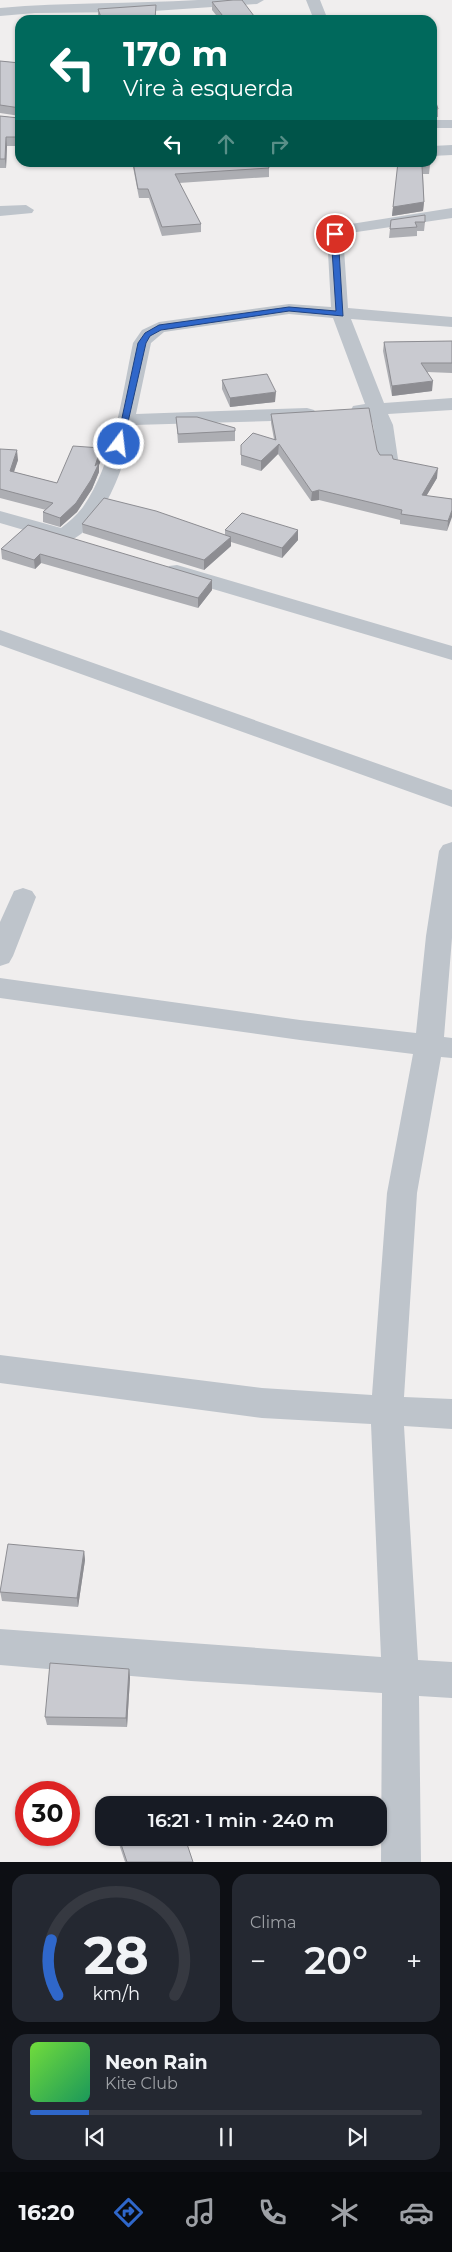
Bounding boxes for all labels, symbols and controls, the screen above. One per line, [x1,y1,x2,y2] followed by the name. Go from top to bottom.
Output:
[123,32,228,75] text: 170 m
[40,35,105,100] icon: left
[123,75,294,102] text: Vire à esquerda
[159,130,187,158] icon: left
[212,130,240,158] icon: ahead
[265,130,293,158] icon: right
[314,213,356,255] pin
[321,220,349,248] icon: arrive
[92,417,144,469] position arrow
[15,1781,80,1846] speed limit sign: 30
[148,1809,334,1832] text: 16:21 · 1 min · 240 m
[250,1913,296,1932] text: Clima
[83,1924,149,1987] text: 28
[304,1937,368,1984] text: 20°
[250,1944,266,1978] text: −
[406,1944,422,1978] text: +
[92,1983,140,2004] text: km/h
[105,2051,208,2074] text: Neon Rain
[105,2074,178,2093] text: Kite Club
[81,2123,109,2151] icon: previous
[212,2123,240,2151] icon: pause
[343,2123,371,2151] icon: next
[111,2195,146,2230] icon: directions
[183,2195,218,2230] icon: music
[255,2195,290,2230] icon: phone
[327,2195,362,2230] icon: climate
[399,2195,434,2230] icon: car
[18,2199,75,2226] text: 16:20

